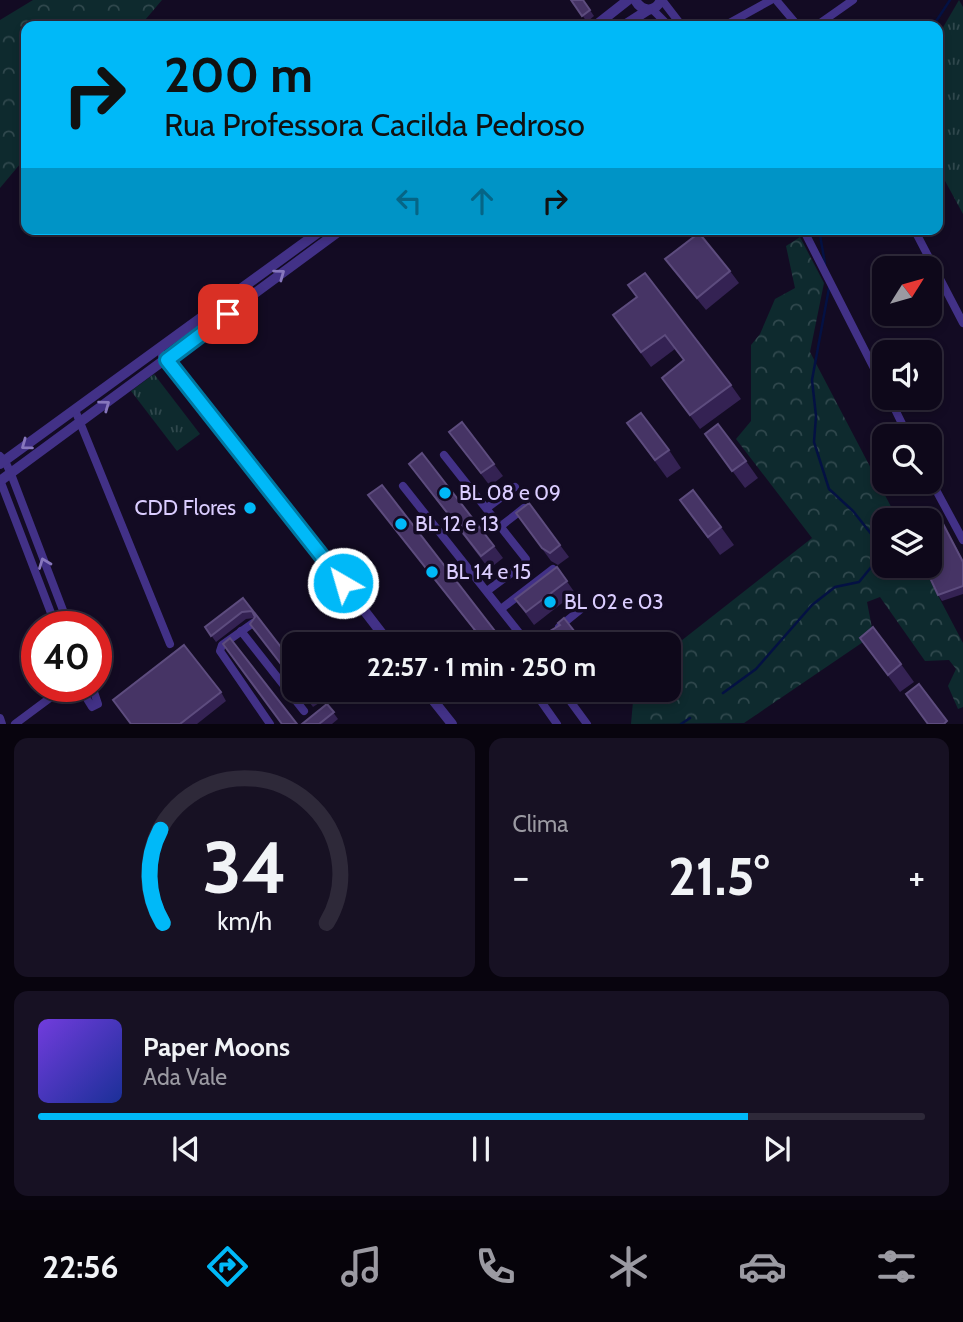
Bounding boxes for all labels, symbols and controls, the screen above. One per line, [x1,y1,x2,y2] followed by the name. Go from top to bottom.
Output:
[164,45,313,104] text: 200 m
[49,49,140,140] icon: right
[164,105,585,144] text: Rua Professora Cacilda Pedroso
[390,182,428,220] icon: left
[463,182,501,220] icon: ahead
[536,182,574,220] icon: right
[872,256,942,326] north arrow
[872,256,942,578] map controls
[272,270,285,282] one-way arrow
[198,284,258,344] pin
[209,295,247,333] icon: arrive
[872,340,942,410] button: sound
[98,401,110,413] one-way arrow
[872,424,942,494] button: search
[21,437,34,450] one-way arrow
[459,480,561,505] place label: BL 08 e 09
[437,485,453,501] marker: BL 08 e 09
[135,495,236,520] place label: CDD Flores
[242,500,258,516] marker: CDD Flores
[872,508,942,578] button: layers
[415,511,499,536] place label: BL 12 e 13
[393,516,409,532] marker: BL 12 e 13
[306,546,380,620] position arrow
[39,557,53,569] one-way arrow
[446,559,531,584] place label: BL 14 e 15
[424,564,440,580] marker: BL 14 e 15
[564,589,664,614] place label: BL 02 e 03
[542,594,558,610] marker: BL 02 e 03
[21,611,112,702] speed limit sign: 40
[367,651,596,683] text: 22:57 · 1 min · 250 m
[513,810,568,838] text: Clima
[202,824,286,912] text: 34
[668,845,769,908] text: 21.5°
[513,853,529,900] text: −
[908,853,925,900] text: +
[217,906,272,936] text: km/h
[143,1031,290,1063] text: Paper Moons
[143,1063,227,1091] text: Ada Vale
[167,1130,205,1168] icon: previous
[462,1130,500,1168] icon: pause
[758,1130,796,1168] icon: next
[203,1242,252,1291] icon: directions
[337,1242,386,1291] icon: music
[471,1242,520,1291] icon: phone
[604,1242,653,1291] icon: climate
[738,1242,787,1291] icon: car
[872,1242,921,1291] icon: filters
[42,1247,118,1286] text: 22:56

